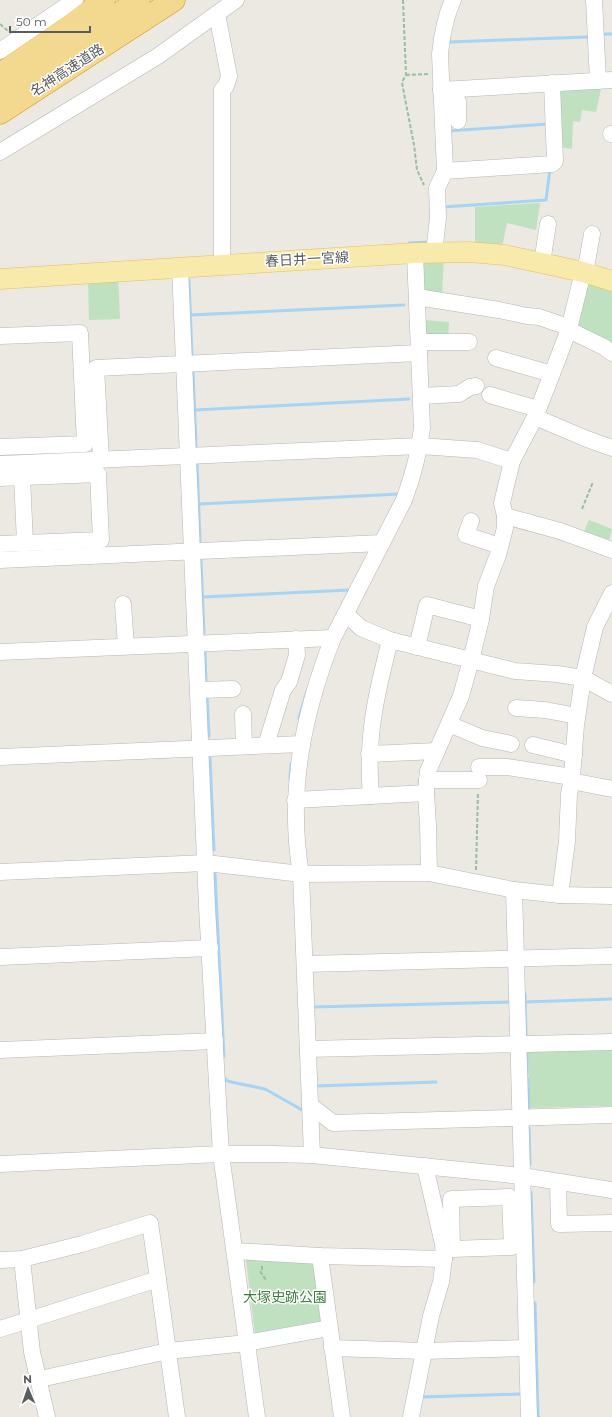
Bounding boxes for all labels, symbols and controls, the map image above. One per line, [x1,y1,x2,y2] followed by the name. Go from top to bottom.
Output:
[10,8,90,34] scale bar
[16,14,47,29] text: 50 m
[27,40,107,100] street label: 名神高速道路
[265,248,349,270] street label: 春日井一宮線
[243,1288,327,1306] park label: 大塚史跡公園
[8,1369,48,1409] north arrow
[23,1372,32,1386] text: N

